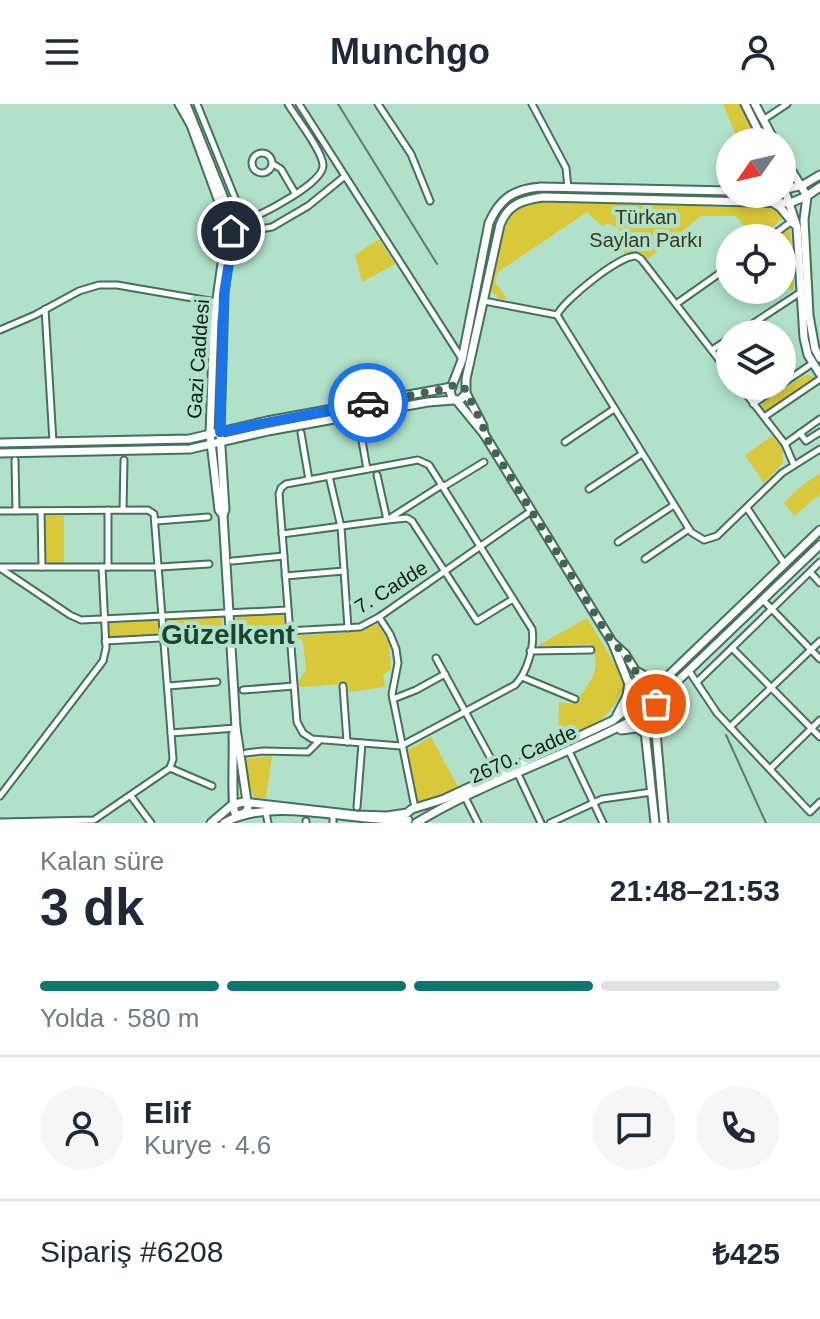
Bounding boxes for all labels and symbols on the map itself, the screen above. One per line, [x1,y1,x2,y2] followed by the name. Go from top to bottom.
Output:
[716,128,796,208] north arrow
[197,197,265,265] pin
[589,206,703,251] park label: Türkan Saylan Parkı
[183,298,213,420] street label: Gazi Caddesi
[328,363,408,443] courier
[351,556,431,618] street label: 7. Cadde
[161,619,295,650] district label: Güzelkent
[622,670,690,738] pin
[466,721,580,787] street label: 2670. Cadde

